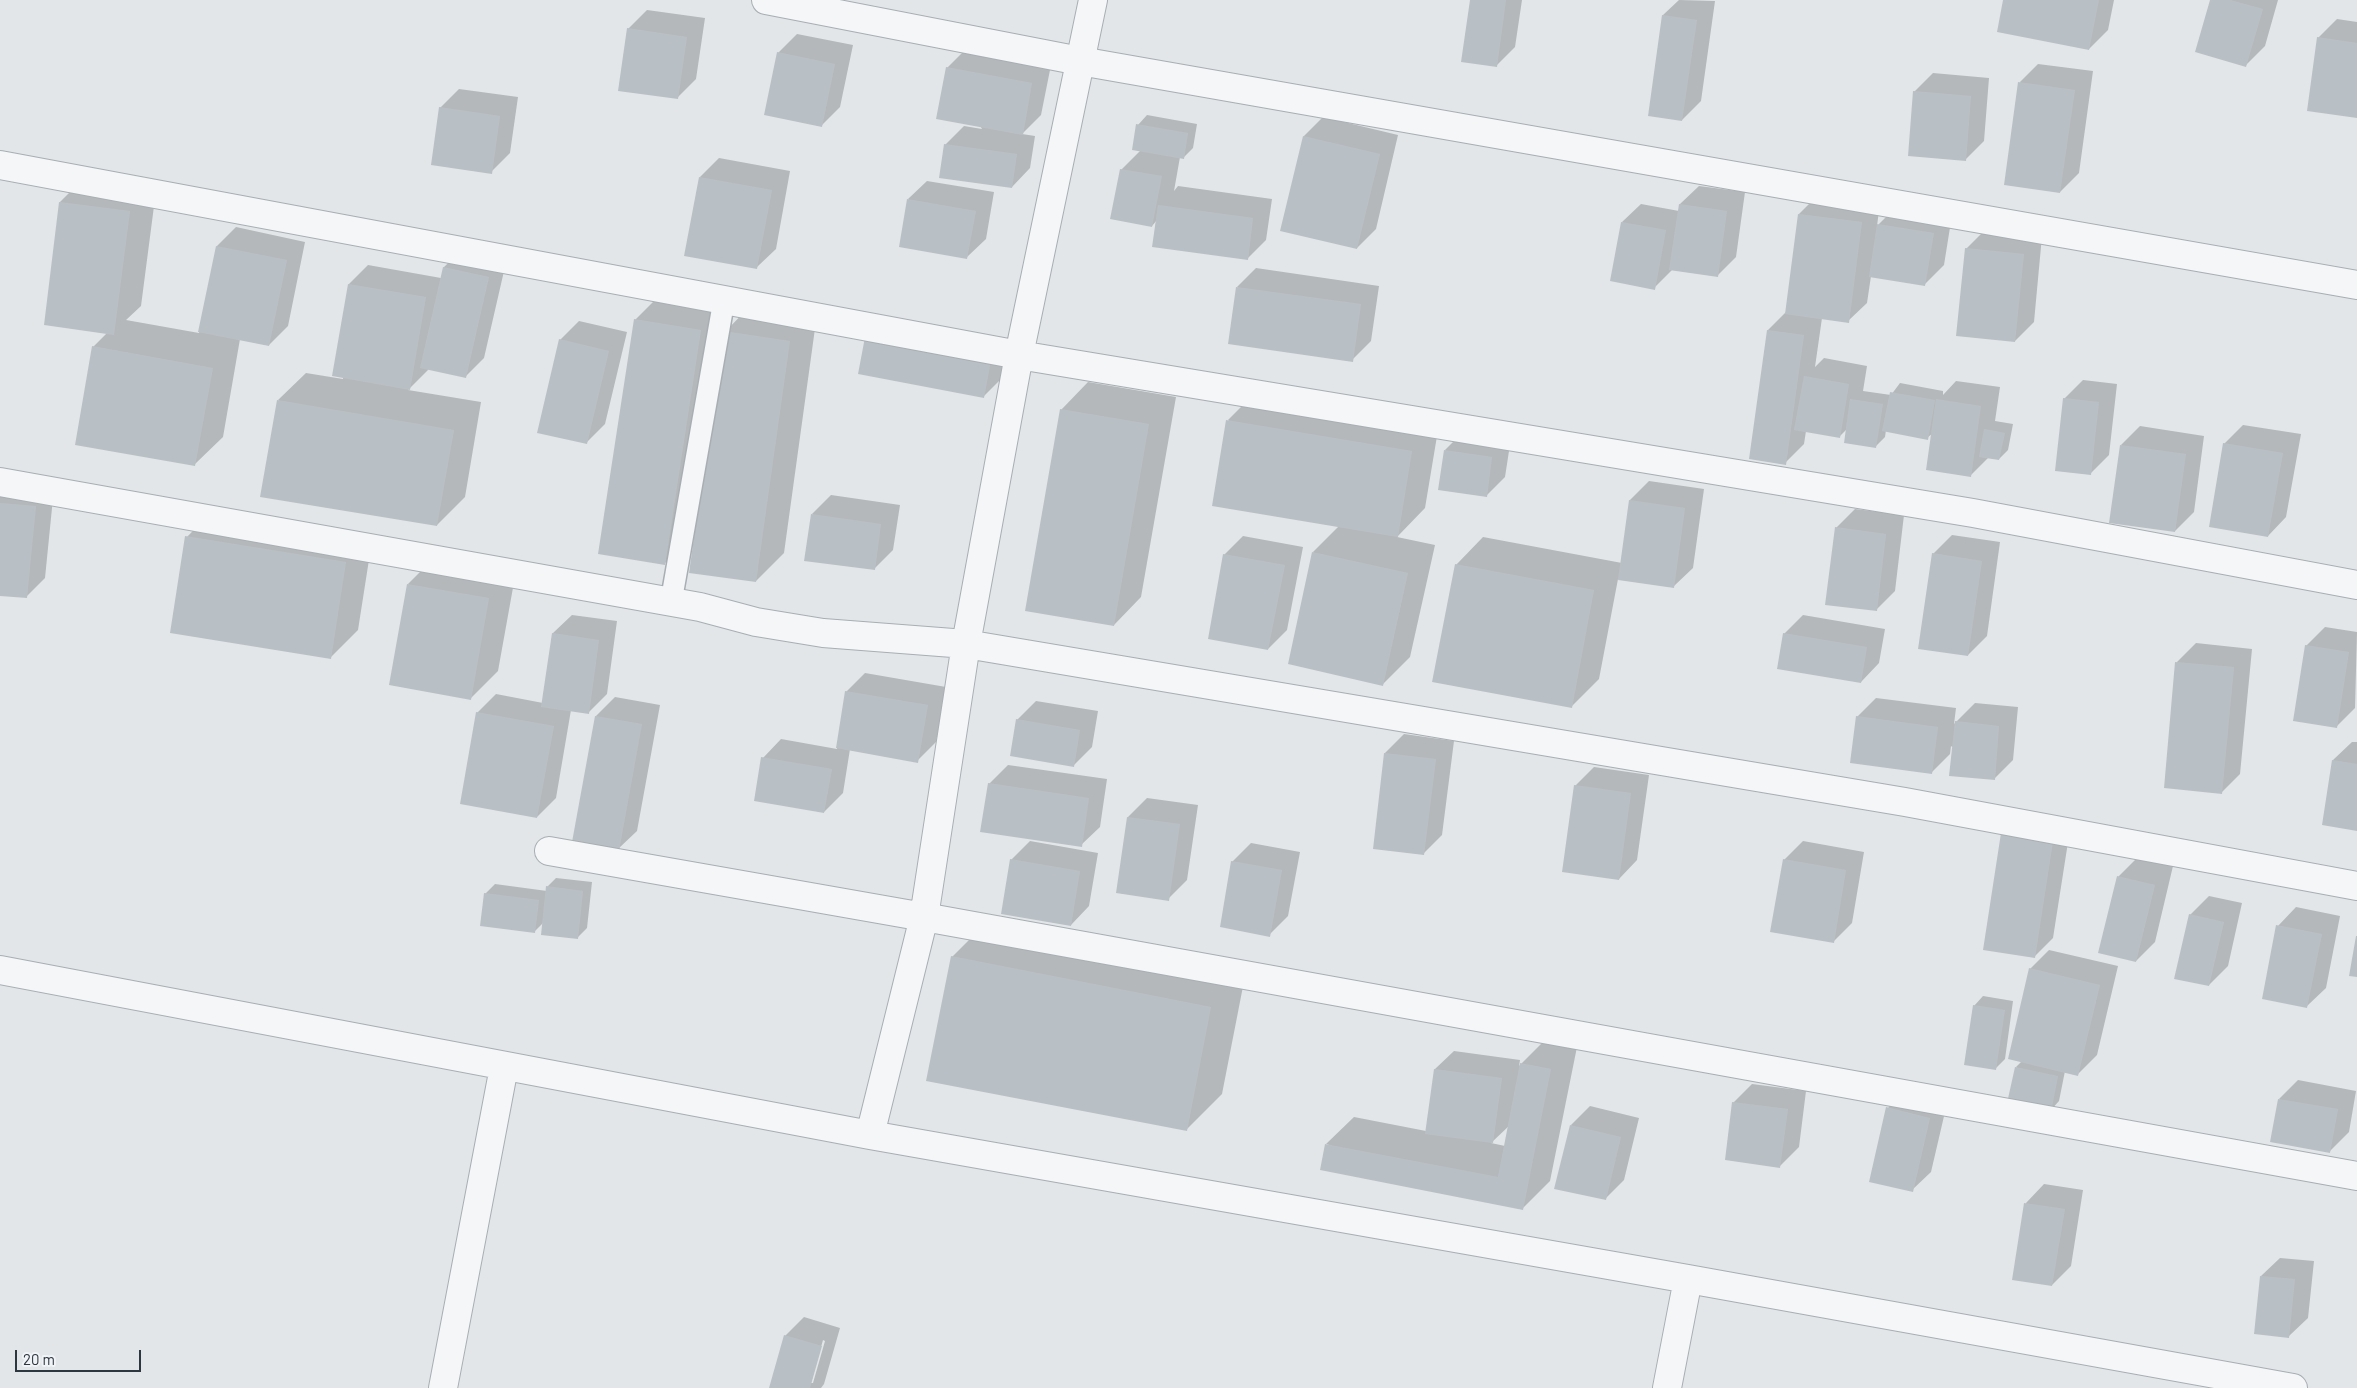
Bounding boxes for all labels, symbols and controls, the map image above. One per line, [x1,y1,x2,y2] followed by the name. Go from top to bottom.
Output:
[18,1340,144,1372] scale bar
[23,1350,55,1368] text: 20 m

